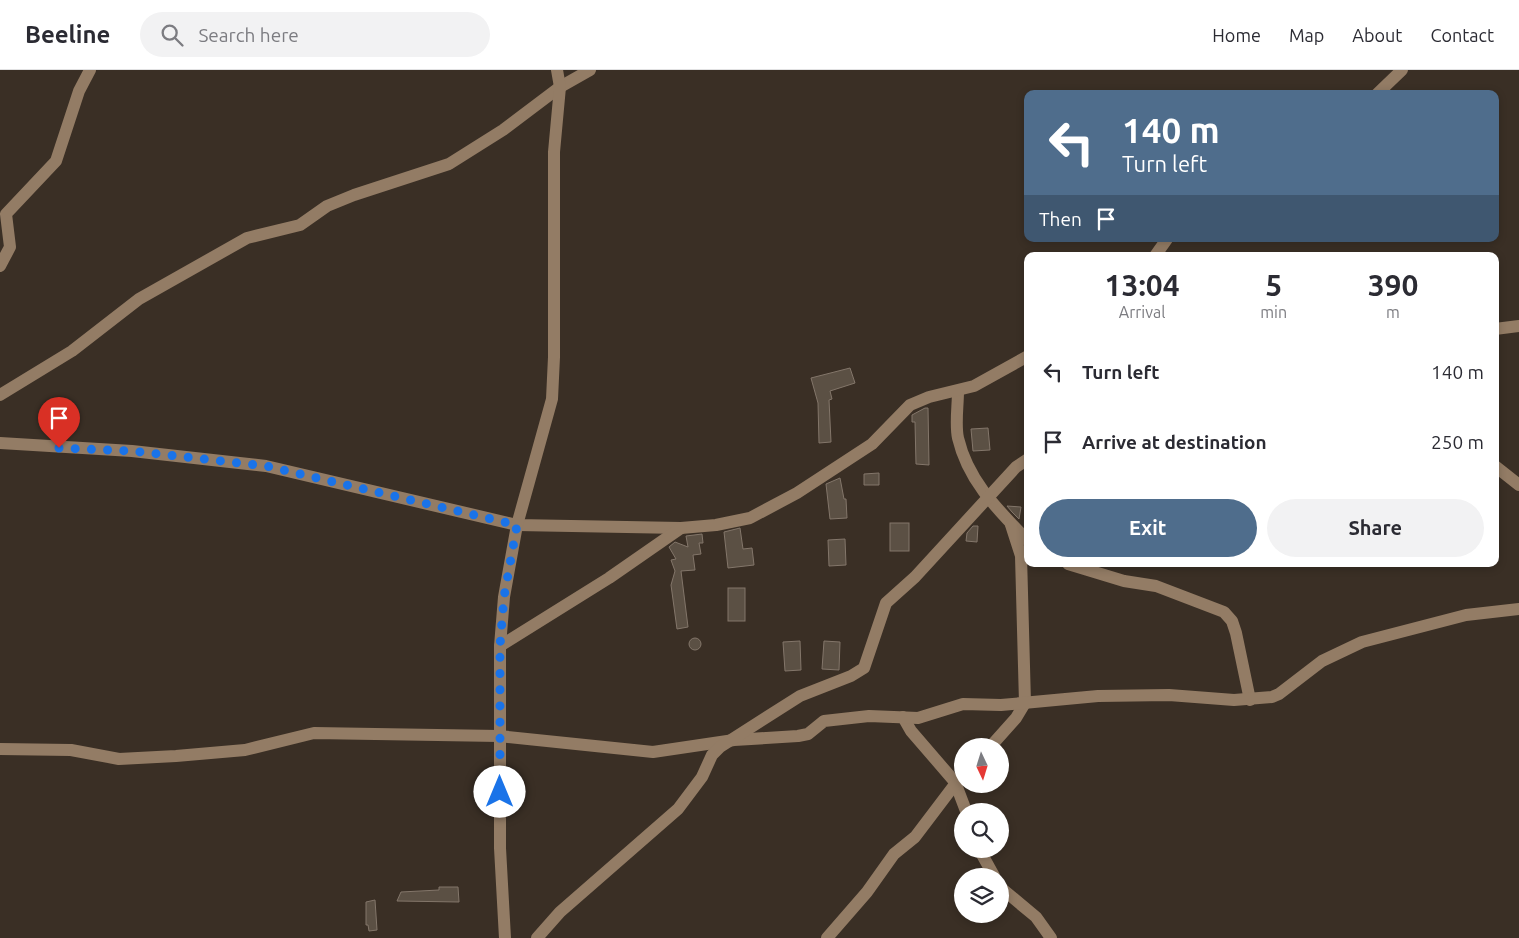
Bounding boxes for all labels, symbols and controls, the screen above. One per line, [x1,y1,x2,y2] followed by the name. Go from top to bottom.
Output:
[140,12,490,57] search box
[25,21,110,48] text: Beeline
[158,21,186,49] icon: search
[198,24,299,46] text: Search here
[1212,25,1261,45] text: Home
[1289,25,1324,45] text: Map
[1352,25,1402,45] text: About
[1430,25,1494,45] text: Contact
[1039,110,1104,175] icon: left
[1122,110,1220,150] text: 140 m
[1122,151,1207,176] text: Turn left
[1092,205,1120,233] icon: arrive
[1039,208,1082,230] text: Then
[1105,268,1180,302] text: 13:04
[1265,268,1282,302] text: 5
[1368,268,1418,302] text: 390
[1119,303,1165,321] text: Arrival
[1260,303,1287,321] text: min
[1386,303,1400,321] text: m
[1039,358,1067,386] icon: left
[1082,361,1160,383] text: Turn left
[1431,361,1484,383] text: 140 m
[38,397,80,448] pin
[45,404,73,432] icon: arrive
[1039,428,1067,456] icon: arrive
[1082,431,1267,453] text: Arrive at destination
[1431,431,1484,453] text: 250 m
[1039,499,1257,557] button: Exit
[1267,499,1484,557] button: Share
[954,738,1009,792] north arrow
[954,738,1009,923] map controls
[473,765,525,817] position arrow
[954,803,1009,858] button: search
[954,868,1009,923] button: layers

